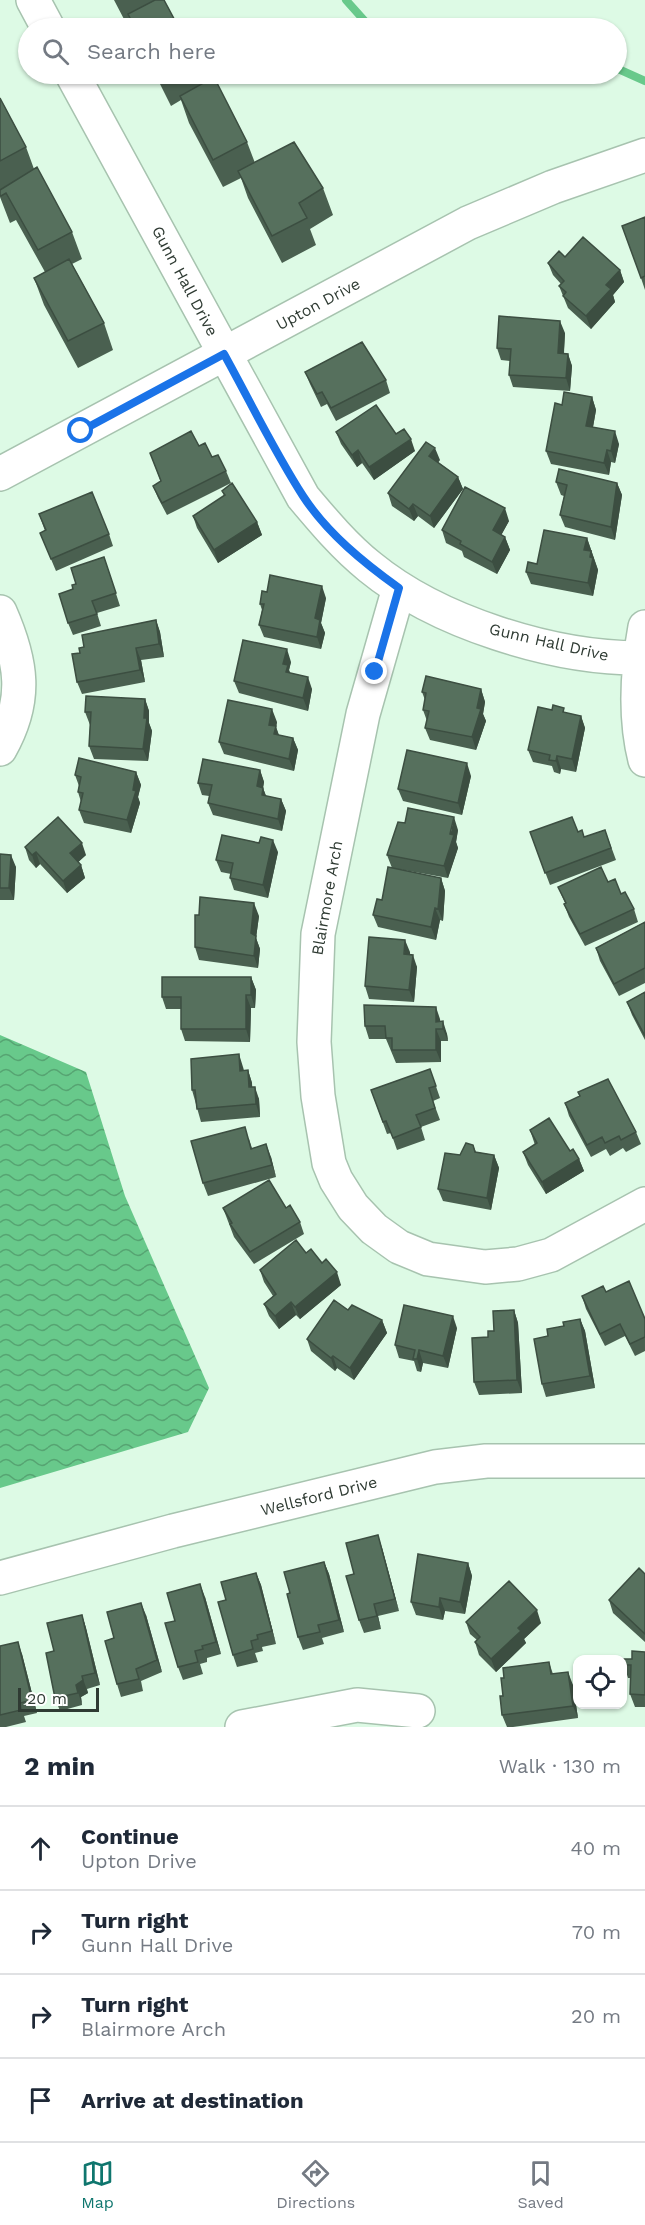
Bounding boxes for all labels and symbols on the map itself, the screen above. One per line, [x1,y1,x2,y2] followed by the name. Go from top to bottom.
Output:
[148,223,222,339] street label: Gunn Hall Drive
[273,274,363,334] street label: Upton Drive
[67,417,93,443] route start
[487,619,611,665] street label: Gunn Hall Drive
[361,658,387,684] route end
[308,839,346,957] street label: Blairmore Arch
[259,1472,379,1520] street label: Wellsford Drive
[18,1685,99,1712] scale bar

